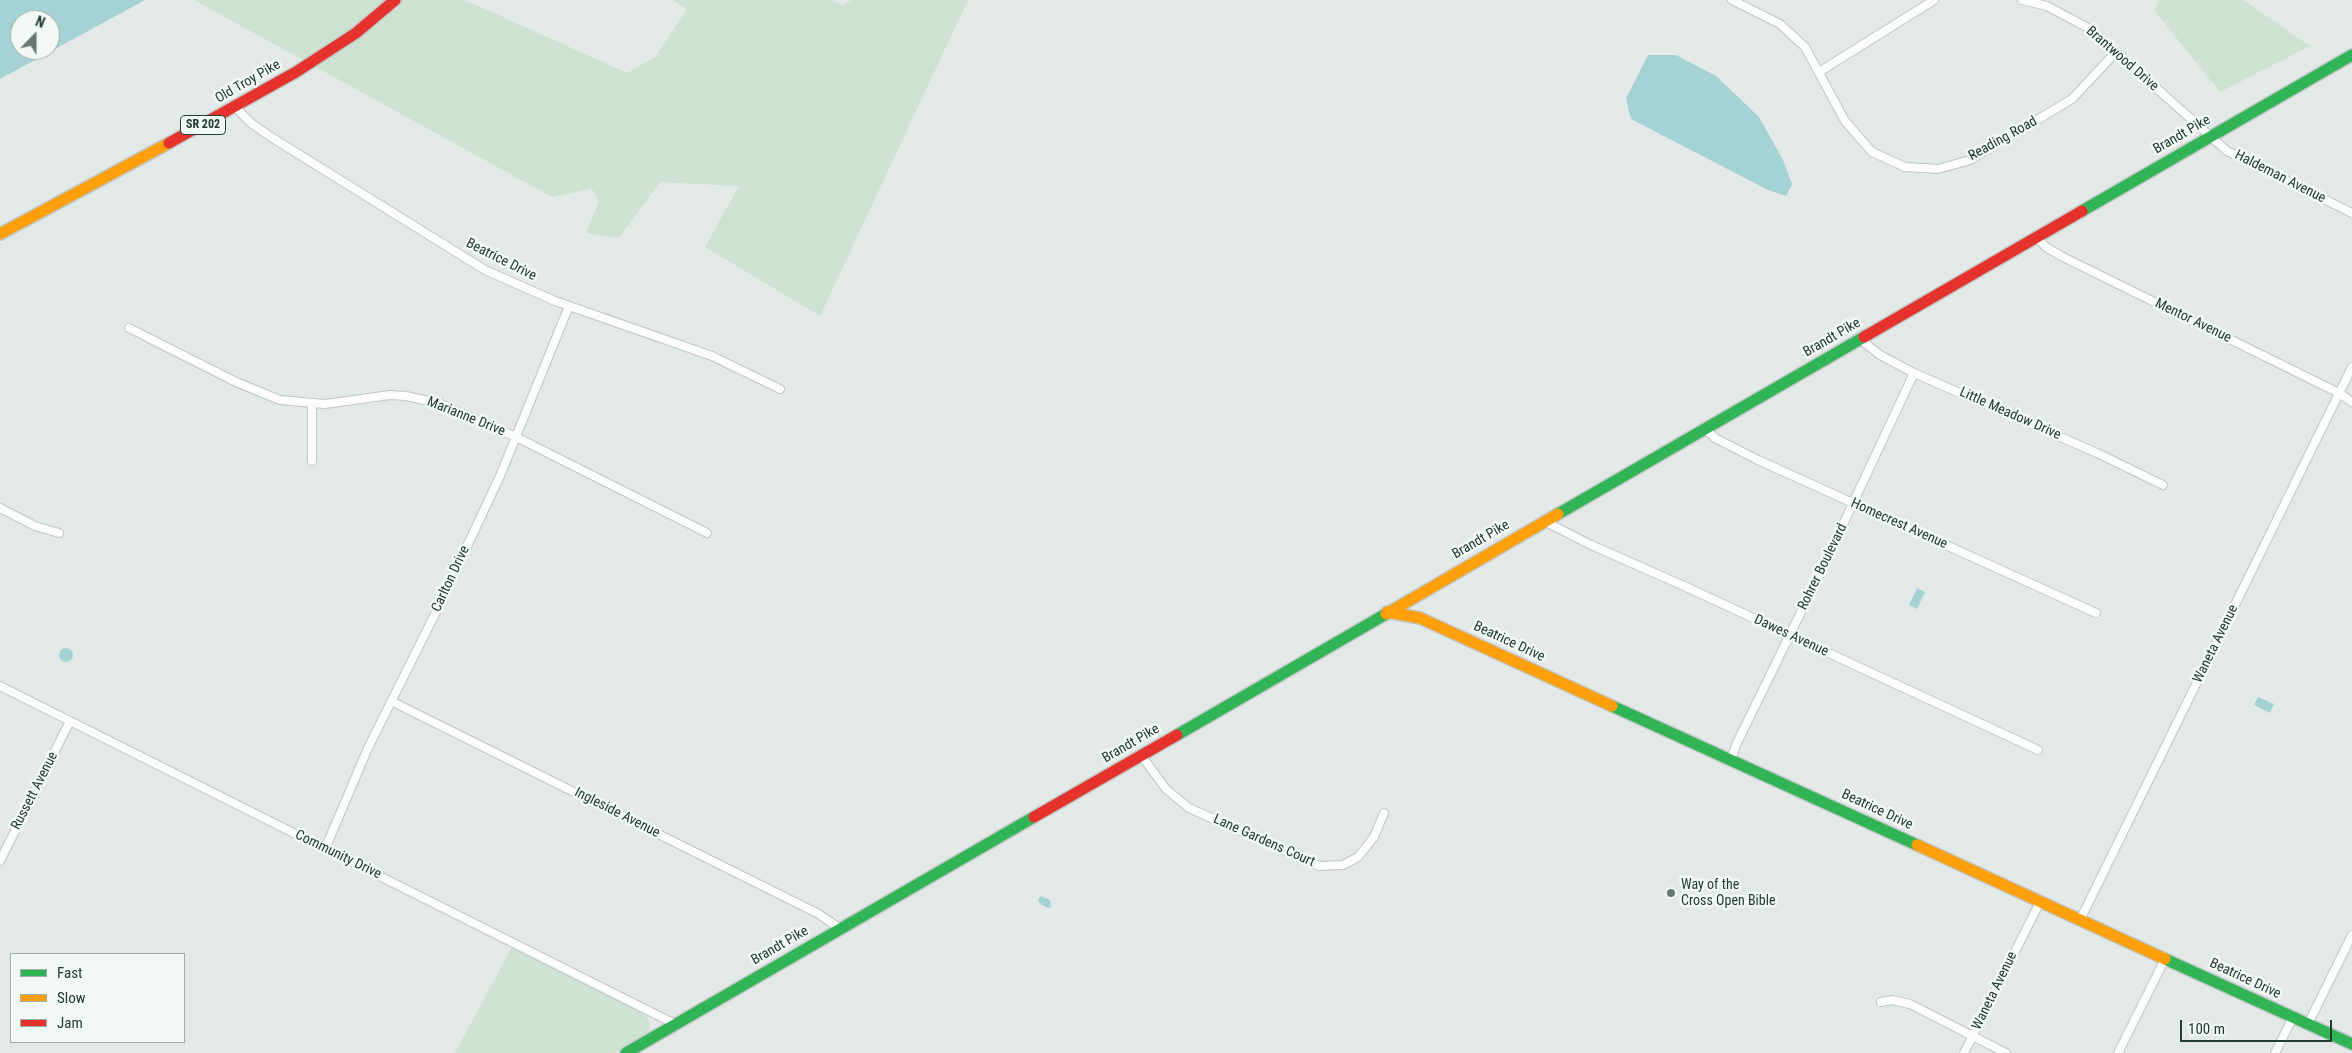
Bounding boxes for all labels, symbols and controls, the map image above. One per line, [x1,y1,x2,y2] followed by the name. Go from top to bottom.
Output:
[10,10,60,60] north arrow
[33,13,47,31] text: N
[2082,23,2162,95] street label: Brantwood Drive
[212,57,284,107] street label: Old Troy Pike
[2150,112,2214,158] street label: Brandt Pike
[1966,113,2040,165] street label: Reading Road
[180,116,226,134] road number: SR 202
[2232,147,2328,207] street label: Haldeman Avenue
[463,235,539,285] street label: Beatrice Drive
[2152,295,2234,347] street label: Mentor Avenue
[1800,315,1864,361] street label: Brandt Pike
[1957,384,2063,444] street label: Little Meadow Drive
[424,394,508,440] street label: Marianne Drive
[1848,495,1950,553] street label: Homecrest Avenue
[1449,517,1513,563] street label: Brandt Pike
[1795,521,1851,613] street label: Rohrer Boulevard
[428,543,474,615] street label: Carlton Drive
[2190,602,2242,686] street label: Waneta Avenue
[1751,611,1831,661] street label: Dawes Avenue
[1471,618,1547,666] street label: Beatrice Drive
[1099,721,1163,767] street label: Brandt Pike
[8,749,62,833] street label: Russett Avenue
[571,784,663,842] street label: Ingleside Avenue
[1839,786,1915,834] street label: Beatrice Drive
[1211,811,1317,871] street label: Lane Gardens Court
[292,827,384,883] street label: Community Drive
[1681,877,1775,910] place label: Way of the Cross Open Bible
[1665,887,1677,899] marker: Way of the Cross Open Bible
[748,923,812,969] street label: Brandt Pike
[1969,949,2021,1033] street label: Waneta Avenue
[10,953,185,1043] legend
[2207,955,2283,1003] street label: Beatrice Drive
[57,964,82,982] text: Fast
[57,989,86,1007] text: Slow
[2182,1010,2334,1042] scale bar
[57,1014,83,1032] text: Jam
[2188,1020,2225,1038] text: 100 m

